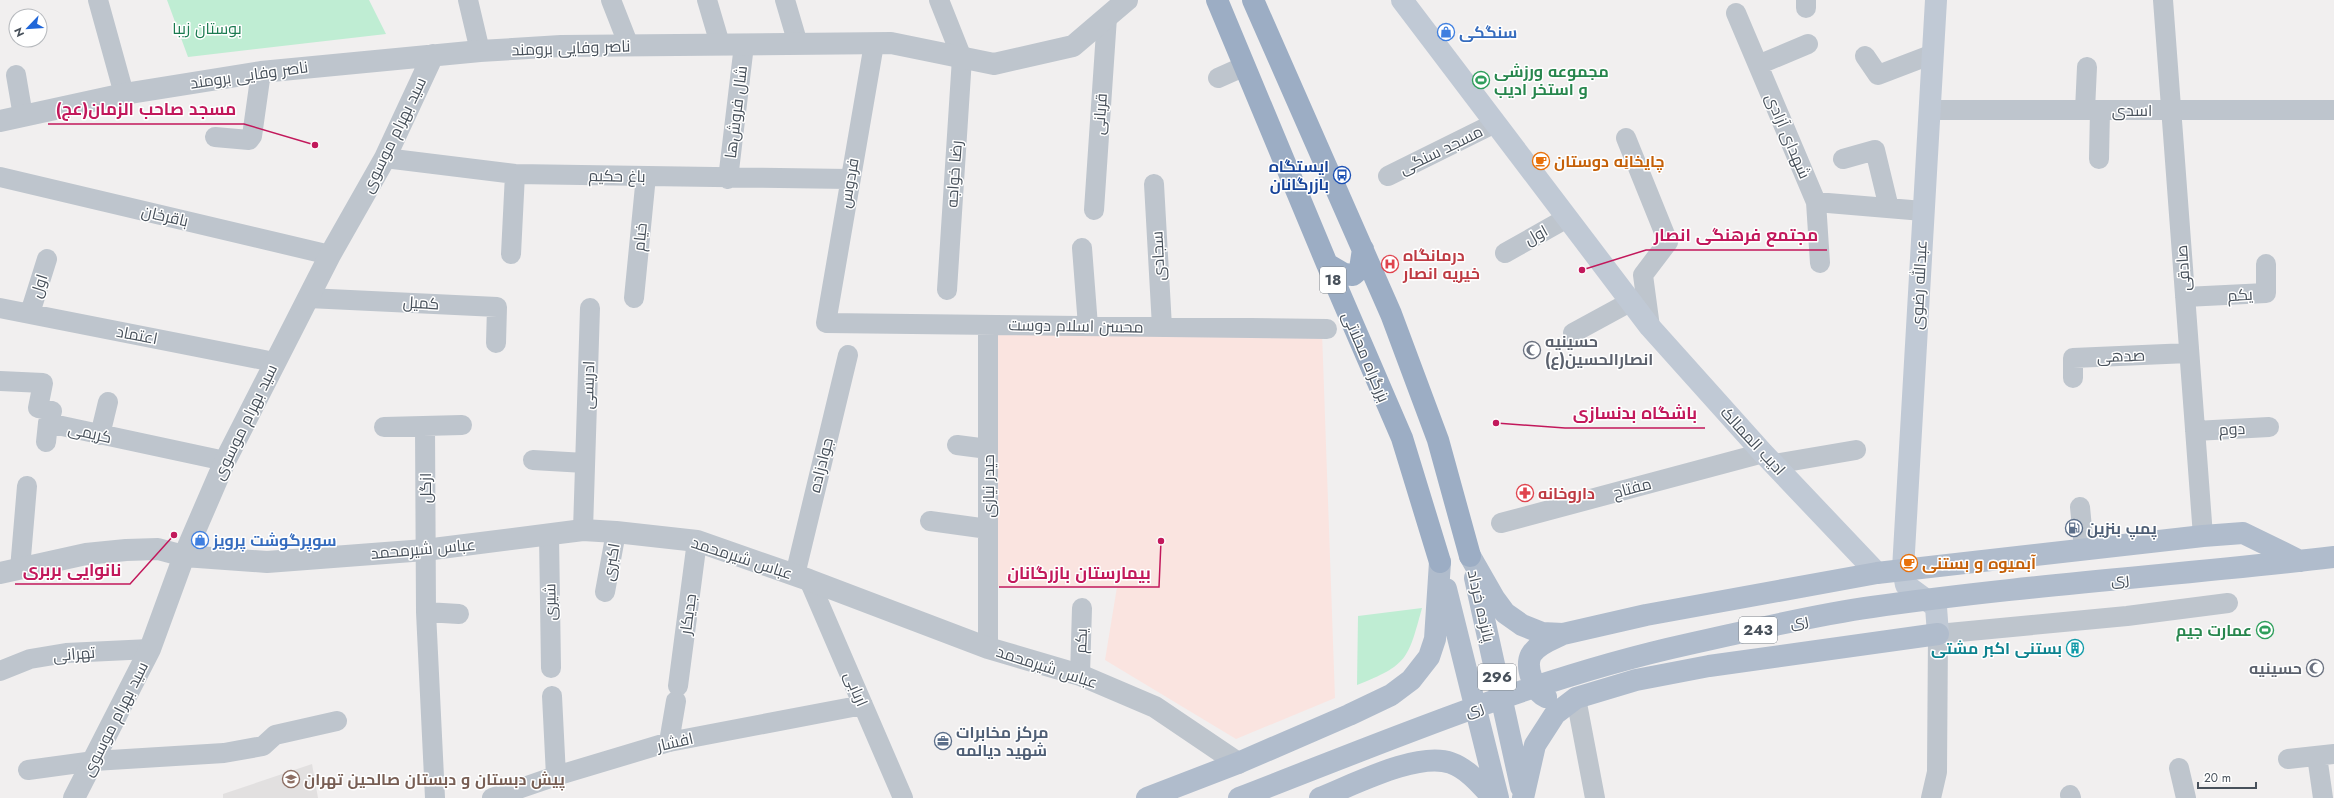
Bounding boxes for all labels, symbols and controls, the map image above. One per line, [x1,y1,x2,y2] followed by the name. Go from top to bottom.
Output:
[8,8,48,48] north arrow
[172,17,242,40] park label: بوستان زیبا
[1459,21,1517,44] place label: سنگکی
[1436,22,1456,42] shop icon: سنگکی
[10,25,28,40] text: N
[511,34,631,62] street label: ناصر وفایی برومند
[189,55,309,95] street label: ناصر وفایی برومند
[1494,60,1609,101] place label: مجموعه ورزشی و استخر ادیب
[719,64,753,160] street label: شال فروش‌ها
[1471,70,1491,90] sports icon: مجموعه ورزشی و استخر ادیب
[356,73,432,197] street label: سید بهرام موسوی
[1760,90,1816,182] street label: شهدای آزادی
[1087,92,1113,136] street label: قربانی
[48,95,244,124] callout: مسجد صاحب الزمان(عج)
[56,97,236,121] text: مسجد صاحب الزمان(عج)
[2112,99,2152,122] street label: اسدی
[1395,120,1487,180] street label: مسجد سنگی
[940,140,968,208] street label: رضا خواجه
[1554,150,1665,173] place label: چایخانِه دوستان
[1531,151,1551,171] cafe icon: چایخانِه دوستان
[1269,155,1329,196] place label: ایستگاه بازرگانان
[833,156,865,210] street label: فردوس
[588,164,646,188] street label: باغ حکیم
[1332,165,1352,185] bus stop icon: ایستگاه بازرگانان
[139,199,191,233] street label: باقرخان
[1520,219,1552,251] street label: اول
[1646,221,1827,250] callout: مجتمع فرهنگی انصار
[627,222,653,252] street label: خیام
[1653,223,1818,247] text: مجتمع فرهنگی انصار
[1145,231,1171,281] street label: سجادی
[1905,240,1933,330] street label: عبدالله رضوی
[1402,244,1480,285] place label: درمانگاه خیریه انصار
[2170,244,2196,292] street label: صادقی
[1380,254,1400,274] hospital icon: درمانگاه خیریه انصار
[1320,267,1346,293] road number: 18
[24,271,54,301] street label: اول
[2227,283,2254,307] street label: یکم
[402,291,440,315] street label: کمیل
[1337,308,1395,406] street label: بزرگراه محلاتی
[1008,313,1144,339] street label: محسن اسلام دوست
[114,320,160,350] street label: اعتماد
[1545,330,1653,371] place label: حسینیه انصارالحسین(ع)
[1522,340,1542,360] mosque icon: حسینیه انصارالحسین(ع)
[2096,344,2146,368] street label: صدهی
[207,360,283,484] street label: سید بهرام موسوی
[576,360,600,410] street label: ادریسی
[1565,399,1705,428] callout: باشگاه بدنسازی
[1573,401,1697,425] text: باشگاه بدنسازی
[1715,401,1791,481] street label: ادیب الممالک
[66,417,114,449] street label: کریمی
[2218,417,2246,441] street label: دوم
[803,435,839,495] street label: جوادزاده
[977,454,1000,518] street label: حیدر نیازی
[1610,472,1654,504] street label: مفتاح
[414,473,437,503] street label: ازگل
[1538,482,1595,505] place label: داروخانه
[1515,483,1535,503] pharmacy icon: داروخانه
[2087,517,2157,540] place label: پمپ بنزین
[2064,518,2084,538] fuel station icon: پمپ بنزین
[212,529,337,552] place label: سوپرگوشت پرویز
[190,530,210,550] shop icon: سوپرگوشت پرویز
[688,531,796,585] street label: عباس شیرمحمد
[370,533,476,565] street label: عباس شیرمحمد
[596,541,626,583] street label: اکبری
[1922,552,2036,575] place label: آبمیوه و بستنی
[1899,553,1919,573] cafe icon: آبمیوه و بستنی
[15,555,130,584] callout: نانوایی بربری
[23,558,121,582] text: نانوایی بربری
[999,558,1159,587] callout: بیمارستان بازرگانان
[1007,561,1151,585] text: بیمارستان بازرگانان
[2110,567,2130,591] street label: ری
[1462,568,1501,645] street label: پانزده خرداد
[538,583,562,621] street label: شیری
[674,592,702,637] street label: جدیکار
[1788,608,1810,634] street label: ری
[1739,617,1777,643] road number: 243
[2176,619,2252,642] place label: عمارت جیم
[2255,620,2275,640] sports icon: عمارت جیم
[1069,627,1093,654] street label: یکم
[1931,637,2062,660] place label: بستنی اکبر مشتی
[2065,638,2085,658] building icon: بستنی اکبر مشتی
[993,640,1101,694] street label: عباس شیرمحمد
[52,641,97,667] street label: تهرانی
[76,657,154,781] street label: سید بهرام موسوی
[2249,657,2302,680] place label: حسینیه
[2305,658,2325,678] mosque icon: حسینیه
[1478,664,1516,690] road number: 296
[838,668,874,710] street label: اربابی
[1461,695,1487,723] street label: ری
[956,721,1049,762] place label: مرکز مخابرات شهید دیالمه
[654,727,695,758] street label: افشار
[933,731,953,751] office icon: مرکز مخابرات شهید دیالمه
[2198,764,2256,790] scale bar
[304,768,565,791] place label: پیش دبستان و دبستان صالحین تهران
[281,769,301,789] school or university icon: پیش دبستان و دبستان صالحین تهران
[2204,769,2231,787] text: 20 m

